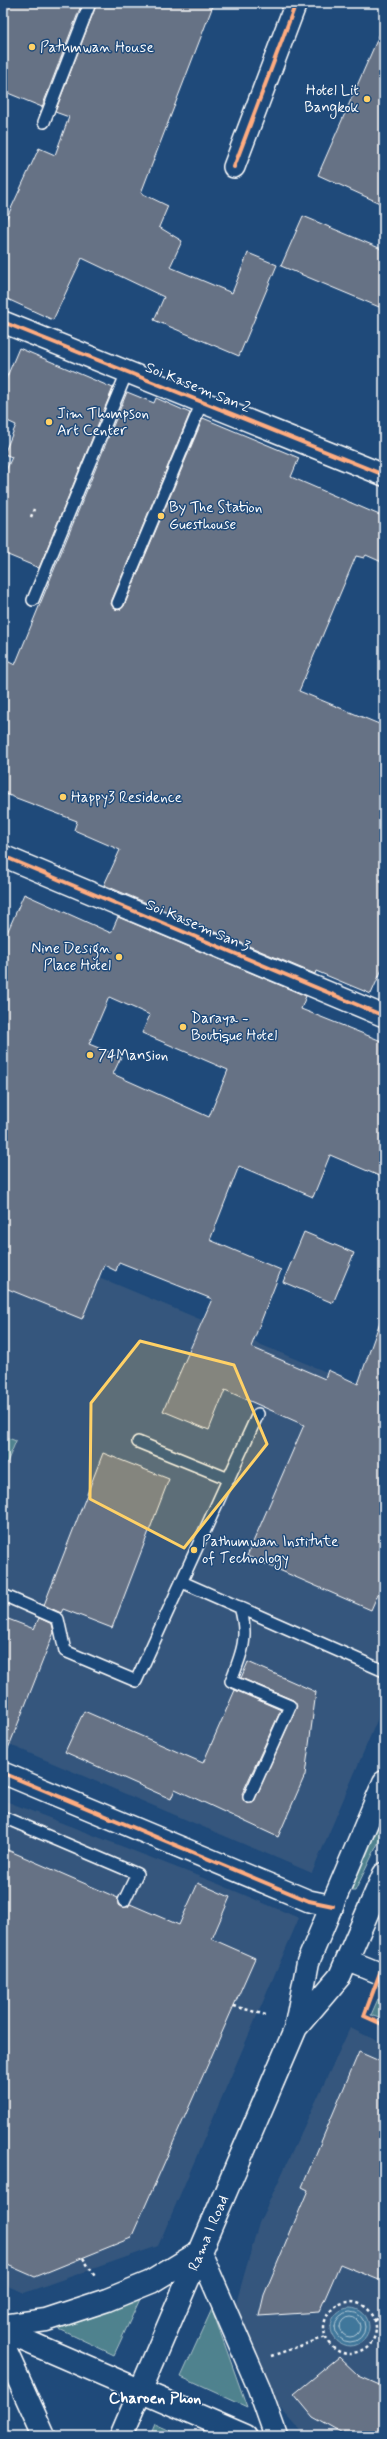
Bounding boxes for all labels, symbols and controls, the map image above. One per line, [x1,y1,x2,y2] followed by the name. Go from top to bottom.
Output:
[40,38,154,58] place label: Patumwan House
[27,42,37,52] marker: Patumwan House
[304,81,360,119] place label: Hotel Lit Bangkok
[362,94,372,104] marker: Hotel Lit Bangkok
[142,358,253,418] street label: Soi Kasem San 2
[57,404,149,441] place label: Jim Thompson Art Center
[44,417,54,427] marker: Jim Thompson Art Center
[169,498,262,535] place label: By The Station Guesthouse
[156,511,166,521] marker: By The Station Guesthouse
[71,788,182,808] place label: Happy3 Residence
[58,792,68,802] marker: Happy3 Residence
[143,895,253,957] street label: Soi Kasem San 3
[31,939,111,976] place label: Nine Design Place Hotel
[114,952,124,962] marker: Nine Design Place Hotel
[191,1009,277,1046] place label: Daraya - Boutique Hotel
[178,1022,188,1032] marker: Daraya - Boutique Hotel
[98,1046,168,1066] place label: 74Mansion
[85,1050,95,1060] marker: 74Mansion
[202,1532,339,1570] place label: Pathumwan Institute of Technology
[189,1545,199,1555] marker: Pathumwan Institute of Technology
[184,2192,234,2274] street label: Rama I Road
[109,2388,201,2409] district label: Charoen Phon

